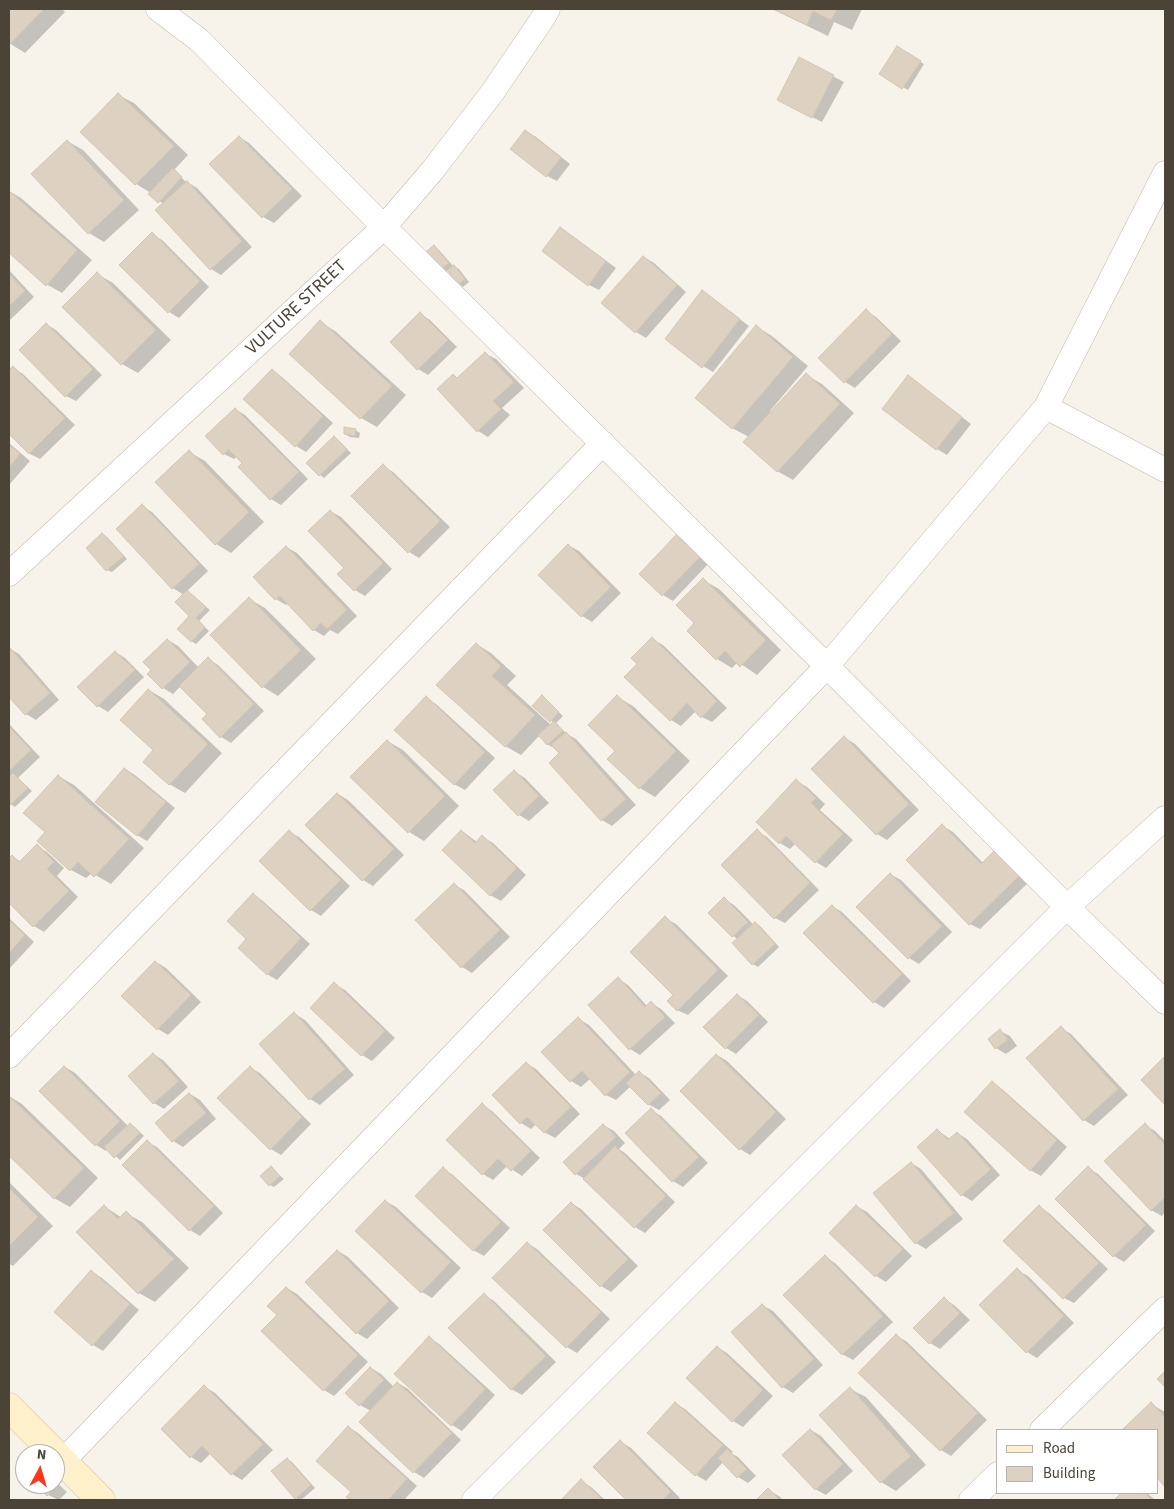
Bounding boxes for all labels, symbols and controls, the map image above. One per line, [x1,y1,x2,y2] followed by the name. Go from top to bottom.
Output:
[242,256,352,360] street label: VULTURE STREET
[996,1429,1159,1494] legend
[1043,1438,1075,1459] text: Road
[15,1444,65,1494] north arrow
[36,1445,47,1466] text: N
[1043,1463,1095,1484] text: Building

